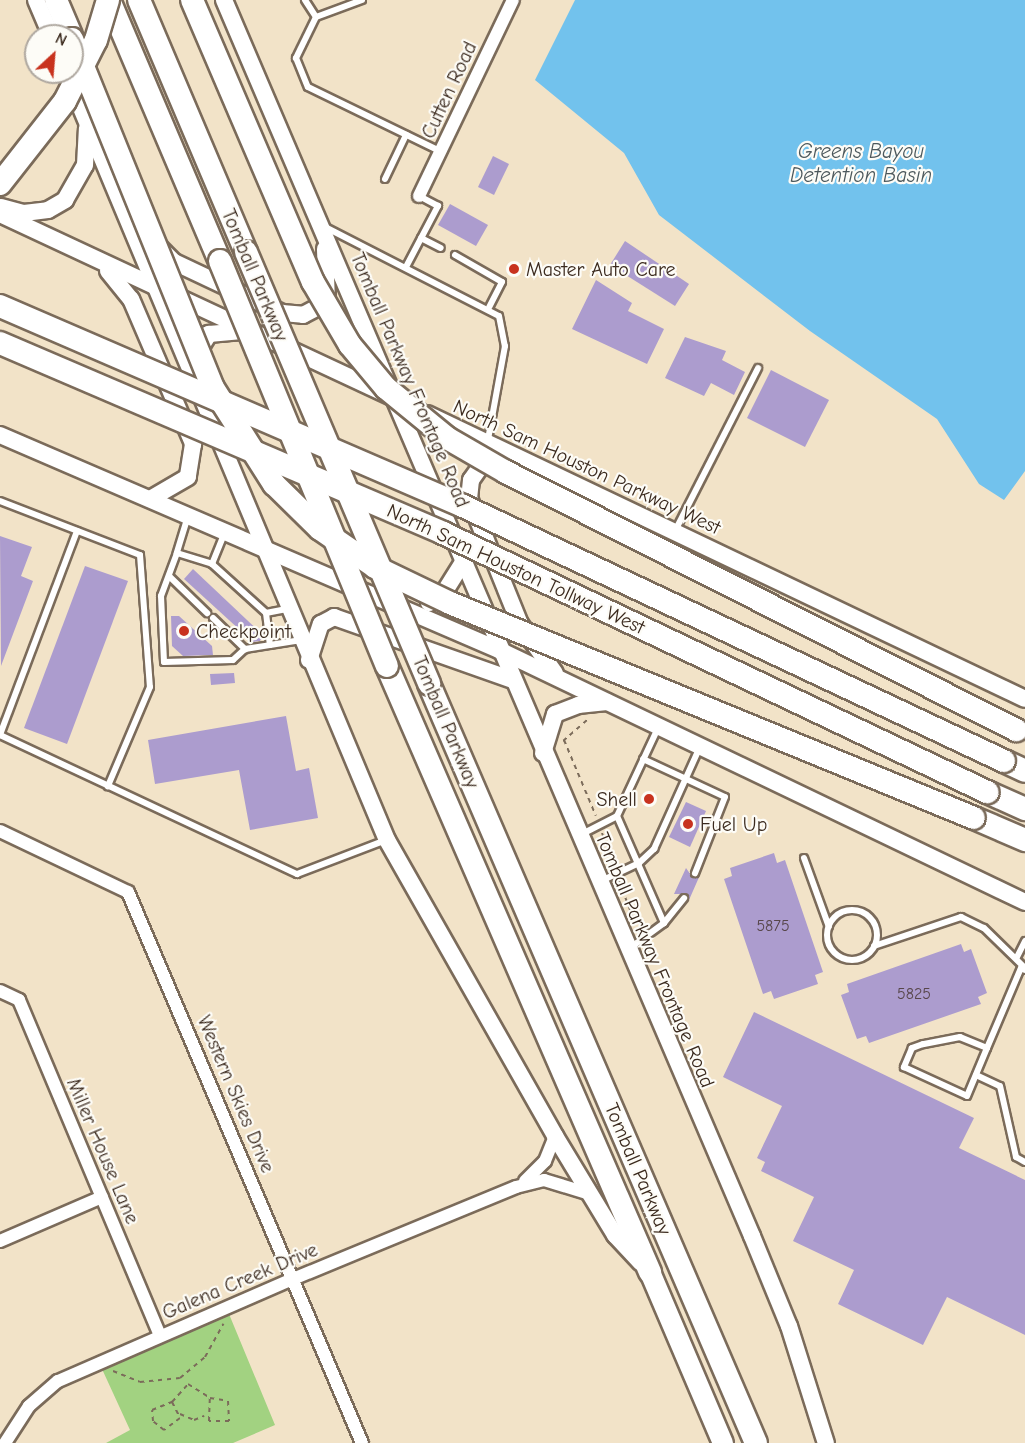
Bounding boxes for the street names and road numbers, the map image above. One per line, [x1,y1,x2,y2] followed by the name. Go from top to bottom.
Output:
[416,38,482,142] street label: Cutten Road
[216,205,294,345] street label: Tomball Parkway
[345,249,475,511] street label: Tomball Parkway Frontage Road
[449,394,725,540] street label: North Sam Houston Parkway West
[383,499,649,639] street label: North Sam Houston Tollway West
[407,652,485,792] street label: Tomball Parkway
[590,829,720,1091] street label: Tomball Parkway Frontage Road
[192,1012,280,1176] street label: Western Skies Drive
[61,1075,145,1227] street label: Miller House Lane
[599,1099,677,1239] street label: Tomball Parkway
[159,1237,321,1325] street label: Galena Creek Drive

